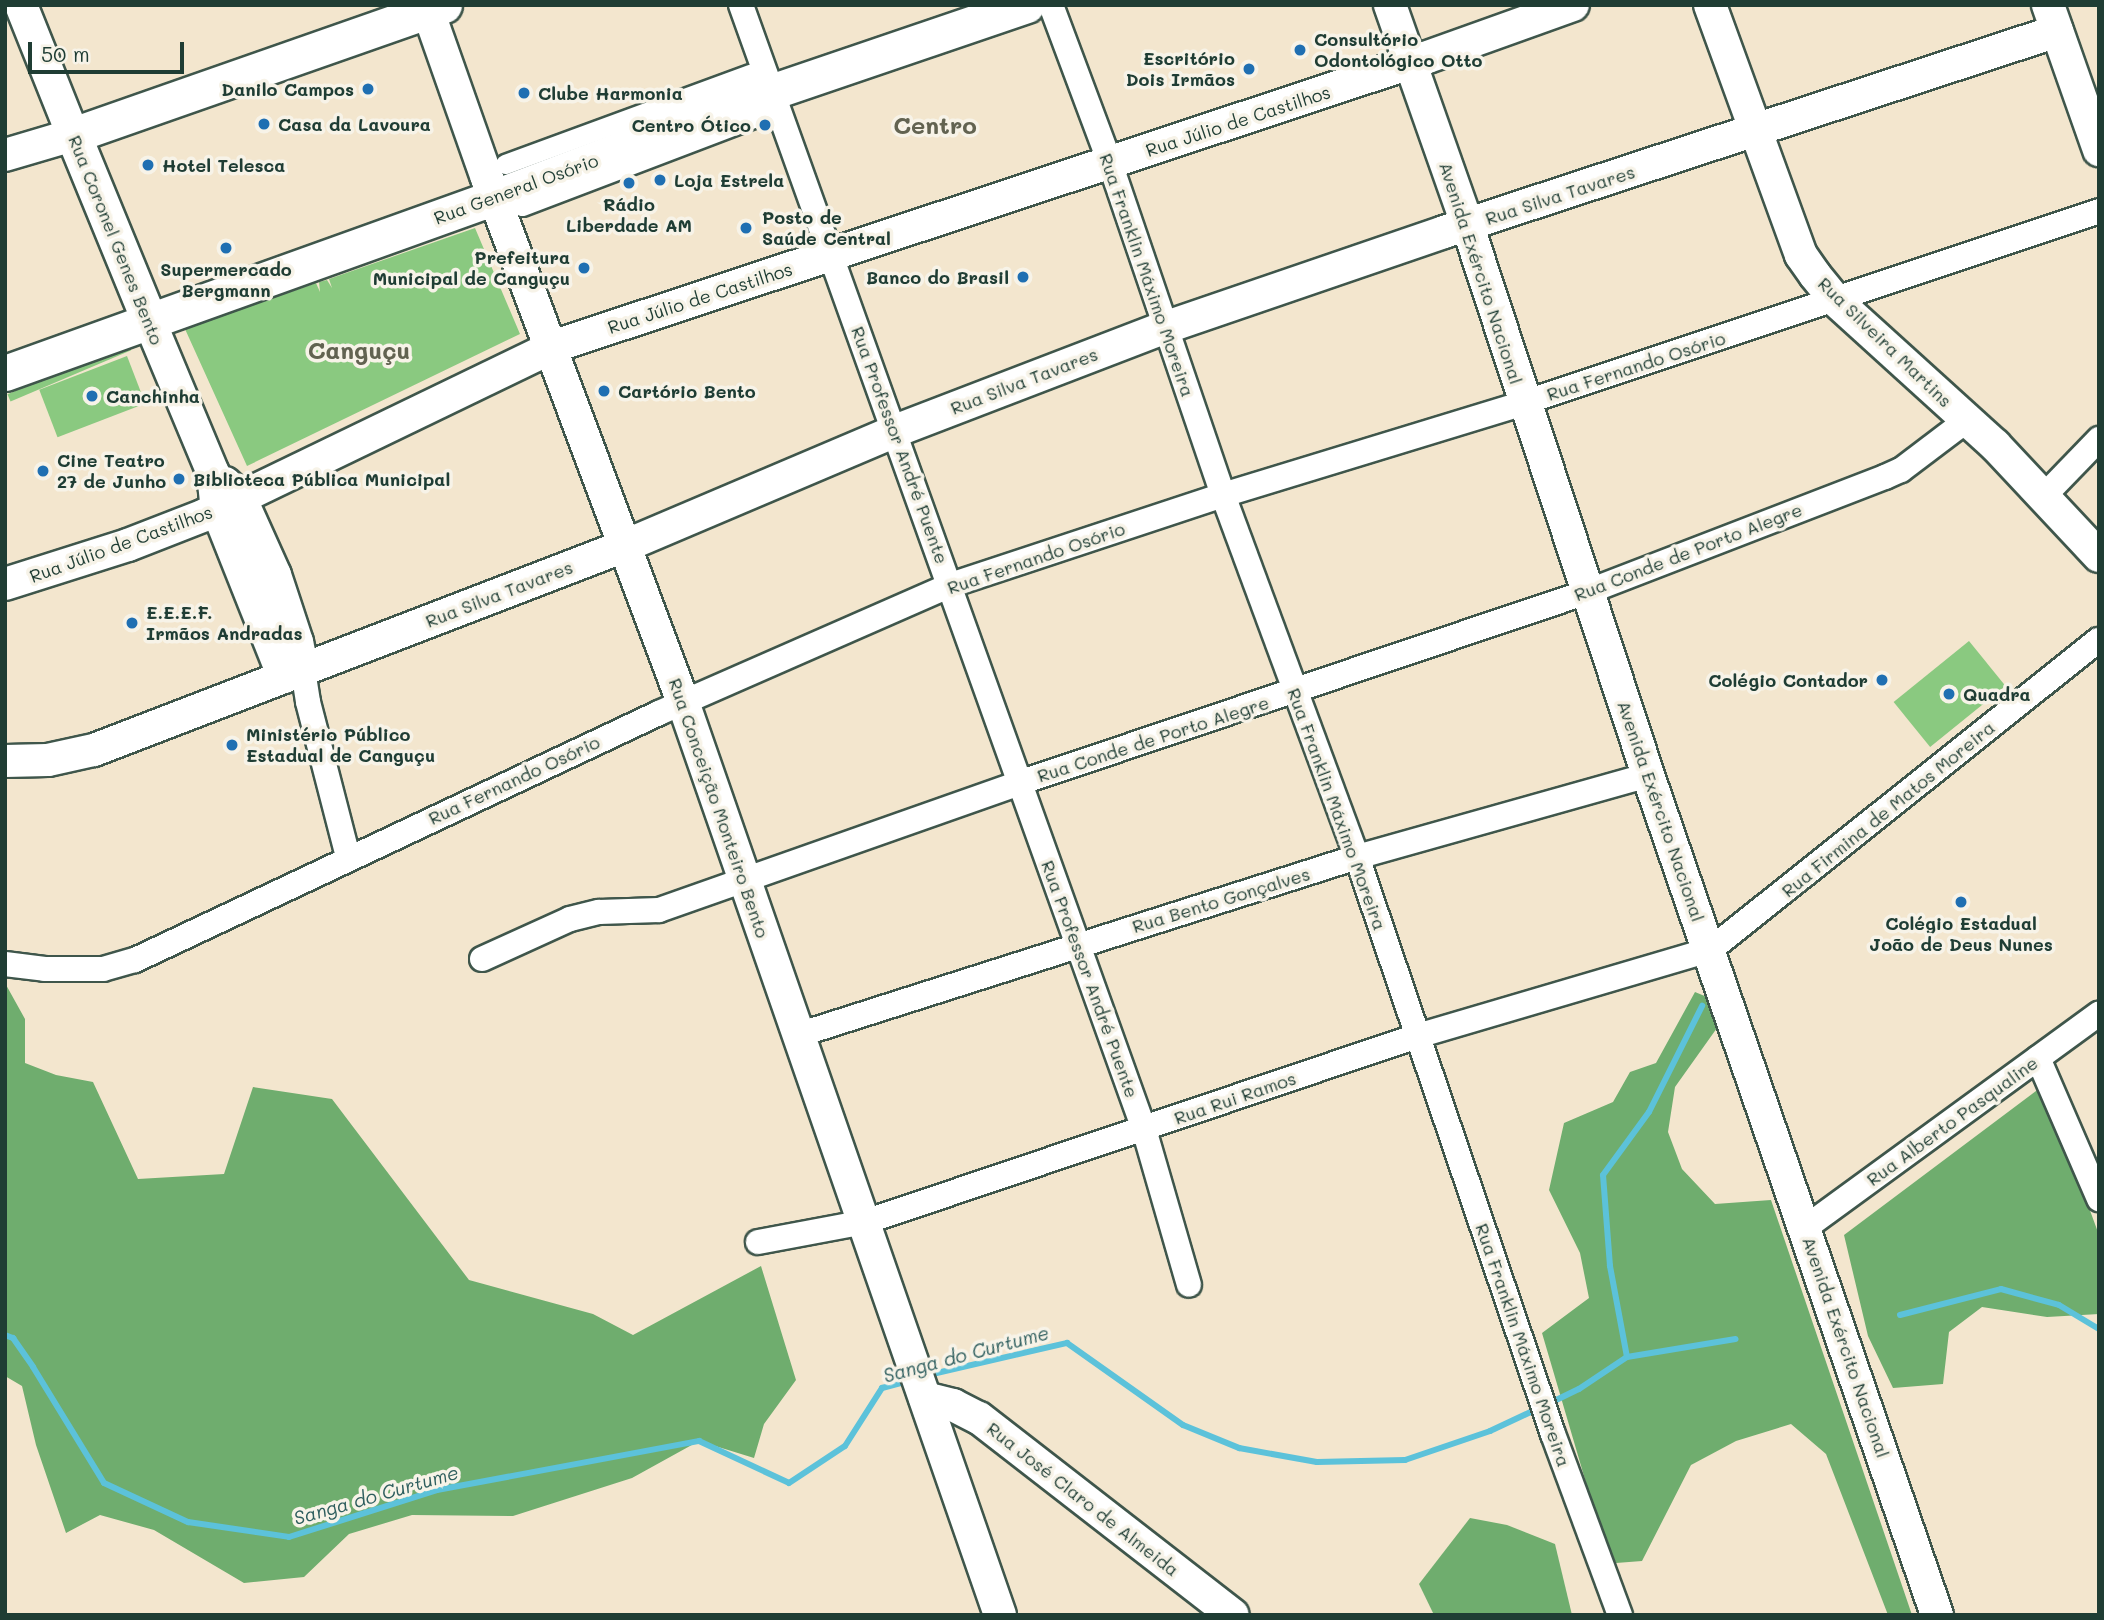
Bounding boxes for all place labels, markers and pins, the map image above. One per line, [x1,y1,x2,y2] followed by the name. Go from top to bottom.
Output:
[1314,29,1482,72] place label: Consultório Odontológico Otto
[1292,42,1308,58] marker: Consultório Odontológico Otto
[1126,48,1235,90] place label: Escritório Dois Irmãos
[1241,61,1257,77] marker: Escritório Dois Irmãos
[221,78,354,100] place label: Danilo Campos
[360,81,376,97] marker: Danilo Campos
[538,82,683,104] place label: Clube Harmonia
[516,85,532,101] marker: Clube Harmonia
[278,113,431,135] place label: Casa da Lavoura
[631,114,751,136] place label: Centro Ótico
[256,116,272,132] marker: Casa da Lavoura
[757,117,773,133] marker: Centro Ótico
[162,154,285,176] place label: Hotel Telesca
[140,157,156,173] marker: Hotel Telesca
[674,169,784,191] place label: Loja Estrela
[652,172,668,188] marker: Loja Estrela
[621,175,637,191] marker: Rádio Liberdade AM
[566,194,692,236] place label: Rádio Liberdade AM
[762,207,891,249] place label: Posto de Saúde Central
[736,218,756,238] marker: Posto de Saúde Central
[218,240,234,256] marker: Supermercado Bergmann
[373,247,570,290] place label: Prefeitura Municipal de Canguçu
[160,259,292,302] place label: Supermercado Bergmann
[576,260,592,276] marker: Prefeitura Municipal de Canguçu
[866,266,1009,288] place label: Banco do Brasil
[1015,269,1031,285] marker: Banco do Brasil
[618,380,756,402] place label: Cartório Bento
[596,383,612,399] marker: Cartório Bento
[106,385,200,407] place label: Canchinha
[84,388,100,404] marker: Canchinha
[57,450,166,492] place label: Cine Teatro 27 de Junho
[35,463,51,479] marker: Cine Teatro 27 de Junho
[193,468,450,490] place label: Biblioteca Pública Municipal
[171,471,187,487] marker: Biblioteca Pública Municipal
[146,602,303,644] place label: E.E.E.F. Irmãos Andradas
[124,615,140,631] marker: E.E.E.F. Irmãos Andradas
[1708,669,1868,691] place label: Colégio Contador
[1874,672,1890,688] marker: Colégio Contador
[1963,683,2031,705] place label: Quadra
[1941,686,1957,702] marker: Quadra
[246,724,435,766] place label: Ministério Público Estadual de Canguçu
[224,737,240,753] marker: Ministério Público Estadual de Canguçu
[1953,894,1969,910] marker: Colégio Estadual João de Deus Nunes
[1869,913,2053,956] place label: Colégio Estadual João de Deus Nunes

